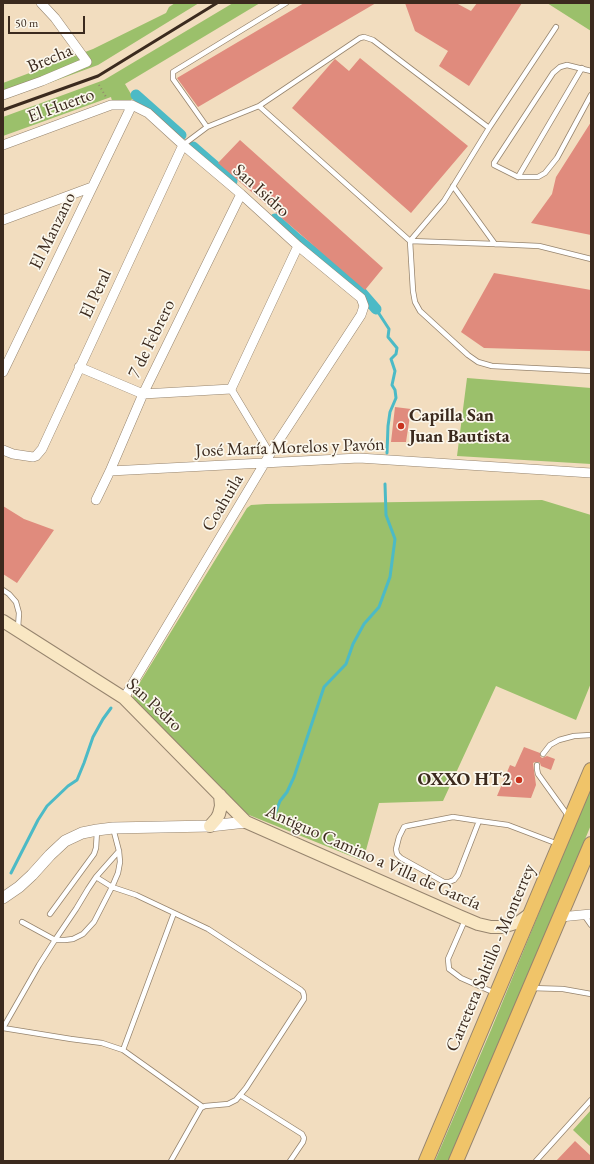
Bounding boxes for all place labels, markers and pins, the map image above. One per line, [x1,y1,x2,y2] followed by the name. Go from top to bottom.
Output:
[409,405,510,448] place label: Capilla San Juan Bautista
[396,421,406,431] marker: Capilla San Juan Bautista
[417,769,511,791] place label: OXXO HT2
[514,775,524,785] marker: OXXO HT2

